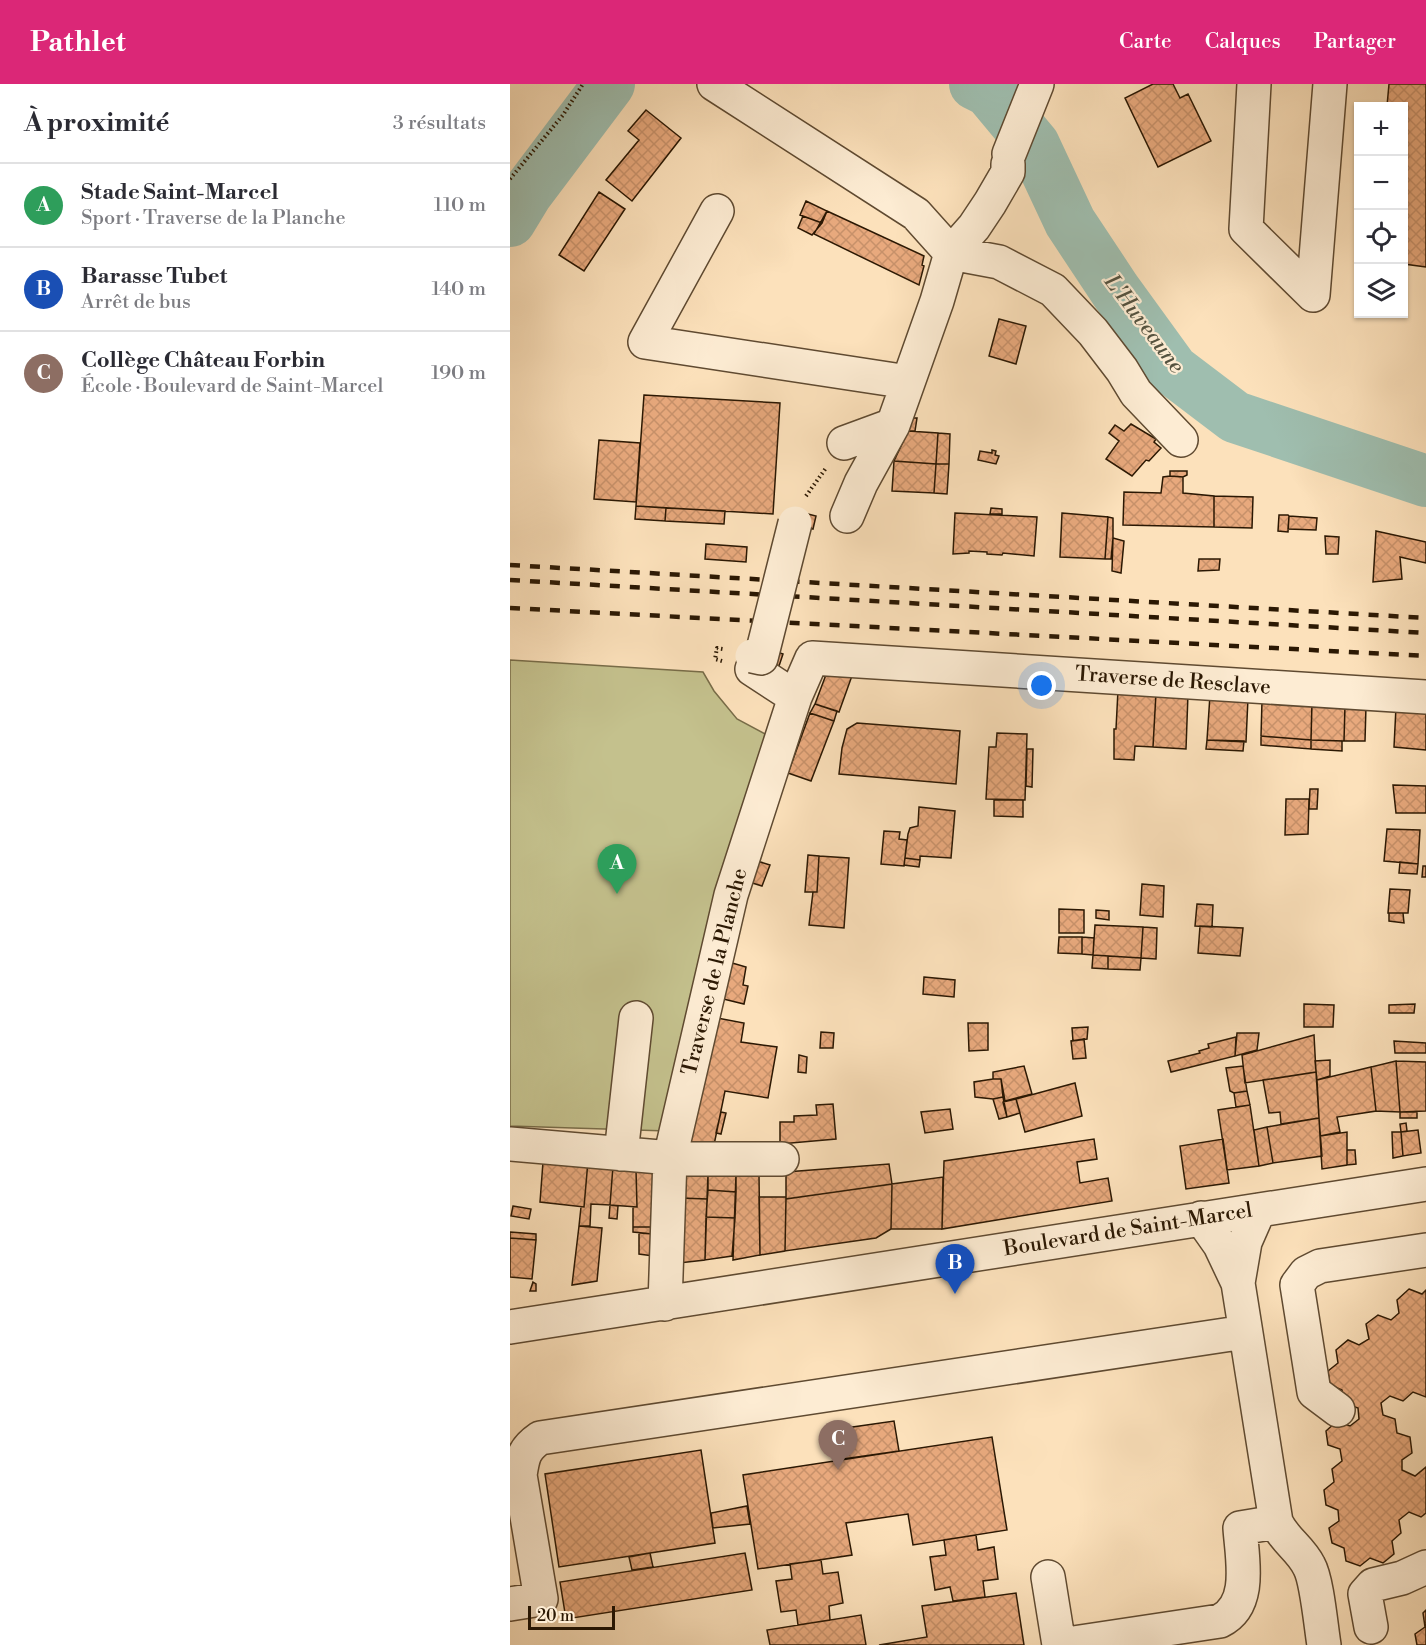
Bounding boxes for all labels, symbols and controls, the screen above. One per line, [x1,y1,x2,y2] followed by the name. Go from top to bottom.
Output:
[30,25,126,60] text: Pathlet
[1119,29,1172,55] text: Carte
[1205,29,1281,55] text: Calques
[1314,29,1396,55] text: Partager
[1354,102,1408,318] map controls
[1354,102,1408,156] button: +
[24,107,169,139] text: À proximité
[393,111,486,136] text: 3 résultats
[1354,156,1408,210] button: −
[81,179,278,206] text: Stade Saint-Marcel
[36,193,51,218] text: A
[434,193,486,218] text: 110 m
[81,206,346,231] text: Sport · Traverse de la Planche
[1354,210,1408,264] button: locate
[81,263,227,290] text: Barasse Tubet
[1354,264,1408,318] button: layers
[1098,269,1190,379] water label: L'Huveaune
[36,277,51,302] text: B
[431,277,486,302] text: 140 m
[81,290,191,315] text: Arrêt de bus
[81,347,325,374] text: Collège Château Forbin
[36,361,51,386] text: C
[431,361,486,386] text: 190 m
[81,374,383,399] text: École · Boulevard de Saint-Marcel
[1074,661,1272,701] street label: Traverse de Resclave
[1027,671,1056,700] your location
[598,844,636,894] pin: A
[677,866,753,1078] street label: Traverse de la Planche
[1001,1197,1254,1263] street label: Boulevard de Saint-Marcel
[936,1244,974,1294] pin: B
[818,1420,858,1470] pin: C
[528,1603,615,1630] scale bar
[537,1606,574,1626] text: 20 m

